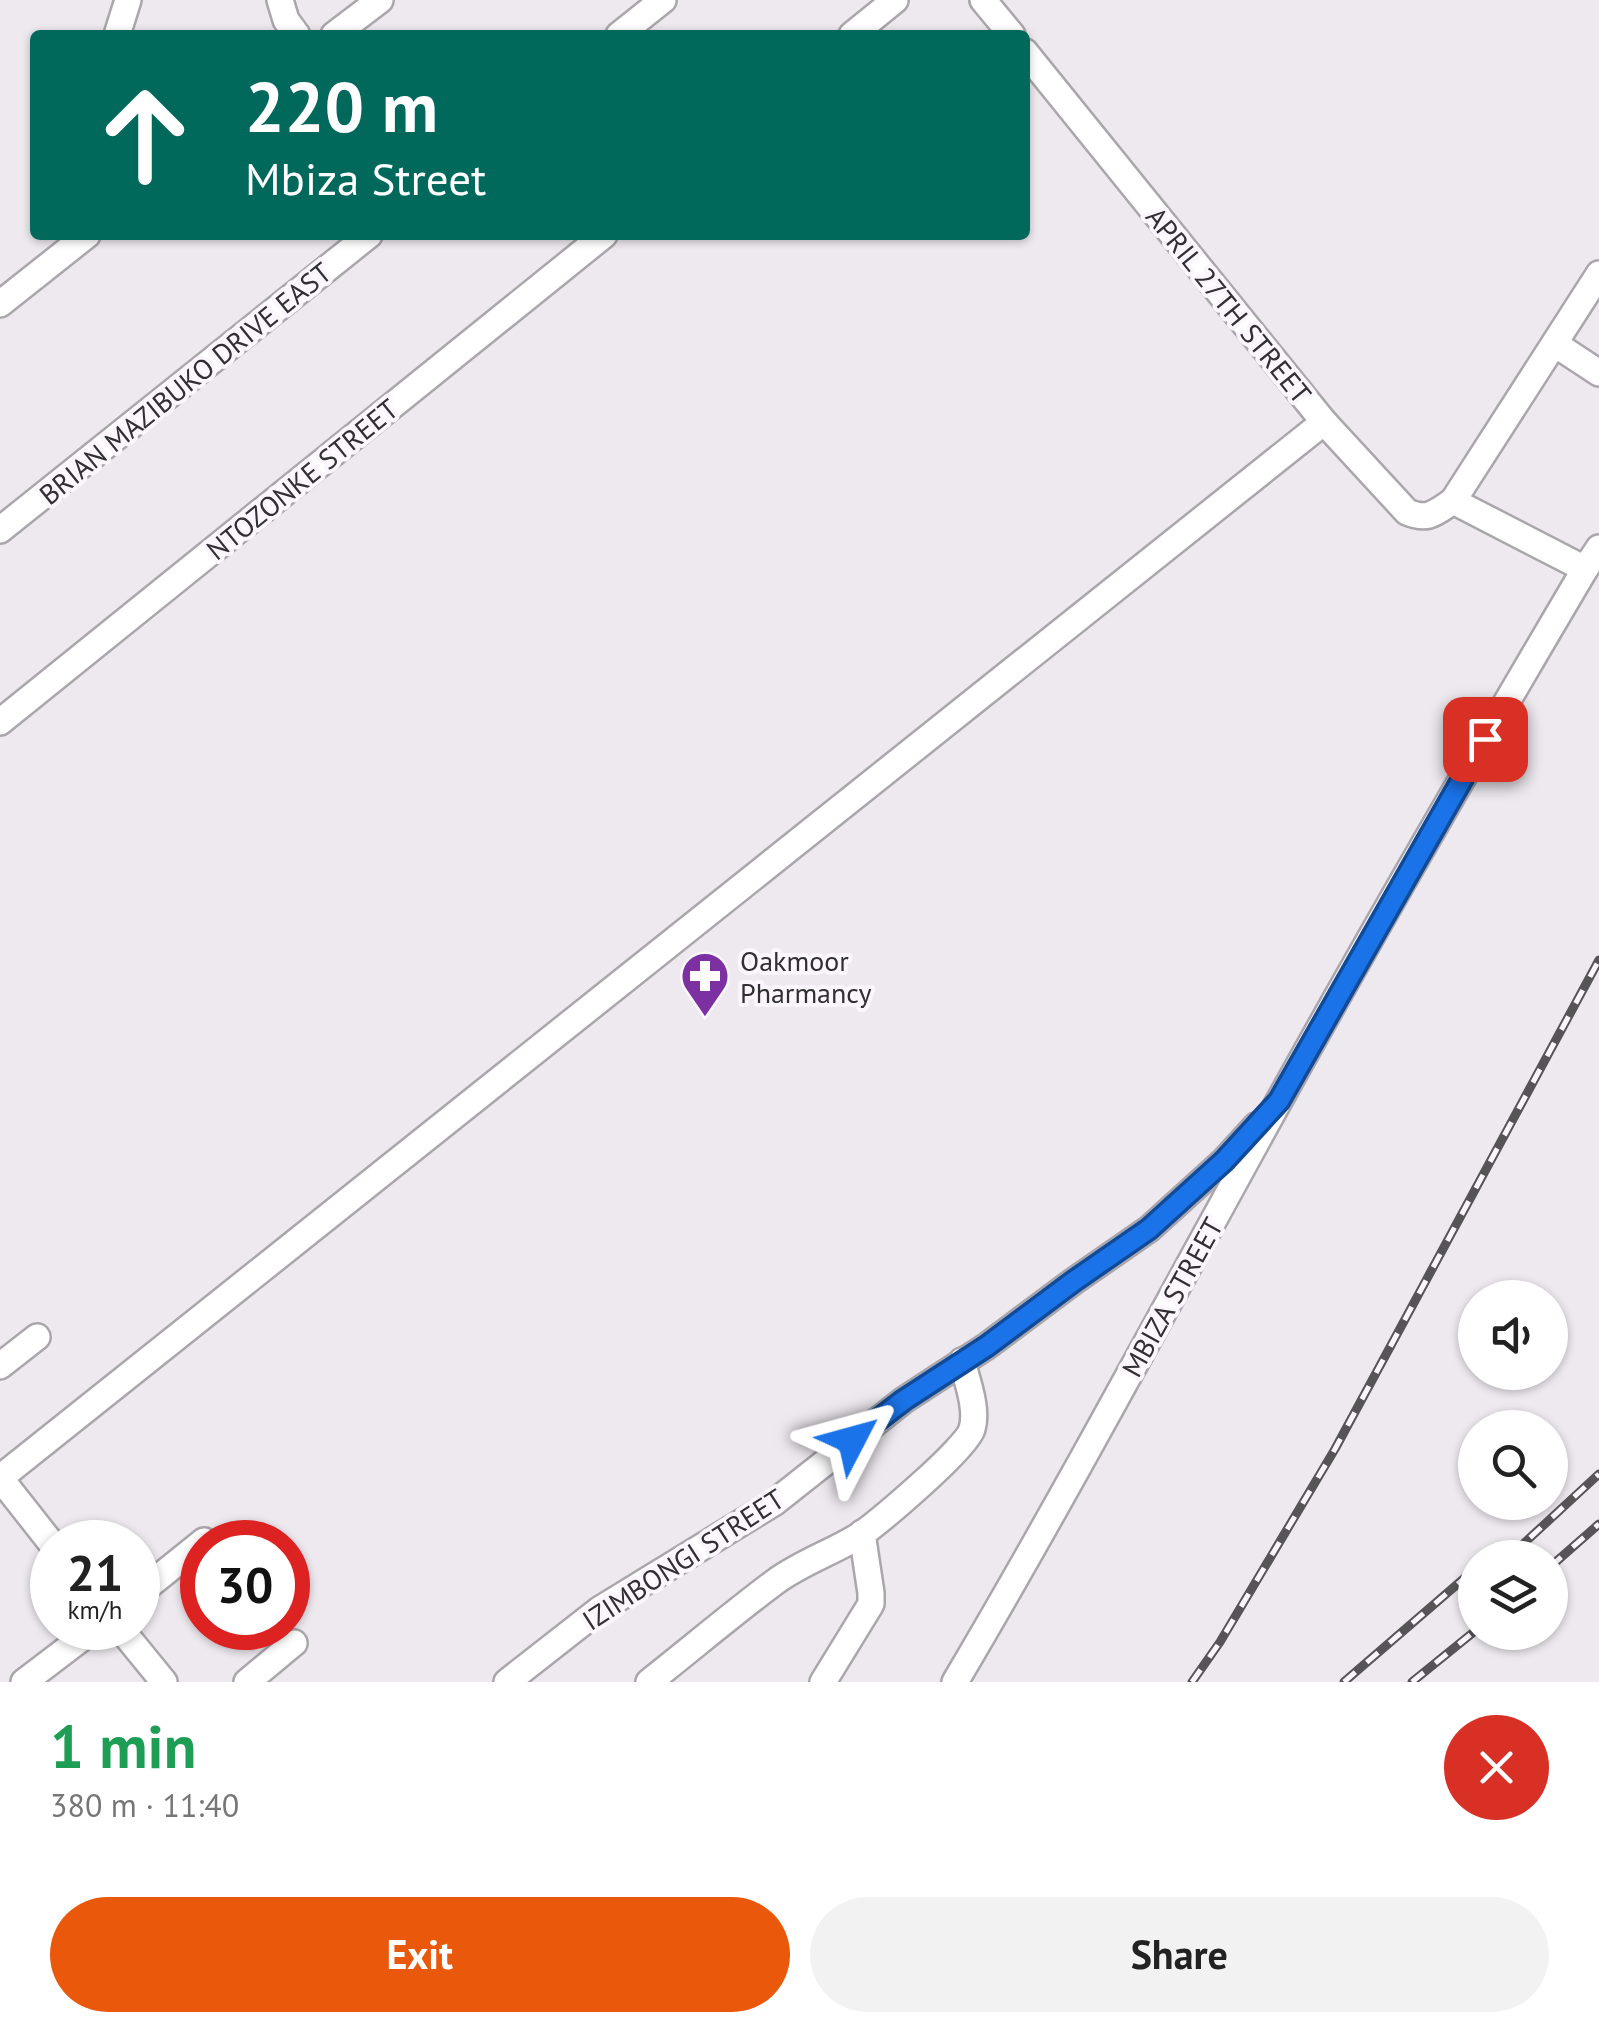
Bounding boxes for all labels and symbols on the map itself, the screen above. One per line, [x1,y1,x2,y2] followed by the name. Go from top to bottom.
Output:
[1138,199,1320,411] street label: APRIL 27TH STREET
[31,253,339,512] street label: BRIAN MAZIBUKO DRIVE EAST
[199,390,406,568] street label: NTOZONKE STREET
[1443,697,1528,782] pin
[740,942,872,1011] place label: Oakmoor Pharmancy
[679,950,731,1018] pharmacy icon: Oakmoor Pharmancy
[1113,1210,1231,1383] street label: MBIZA STREET
[800,1388,904,1492] position arrow
[575,1480,791,1638] street label: IZIMBONGI STREET
[180,1520,310,1650] speed limit sign: 30

